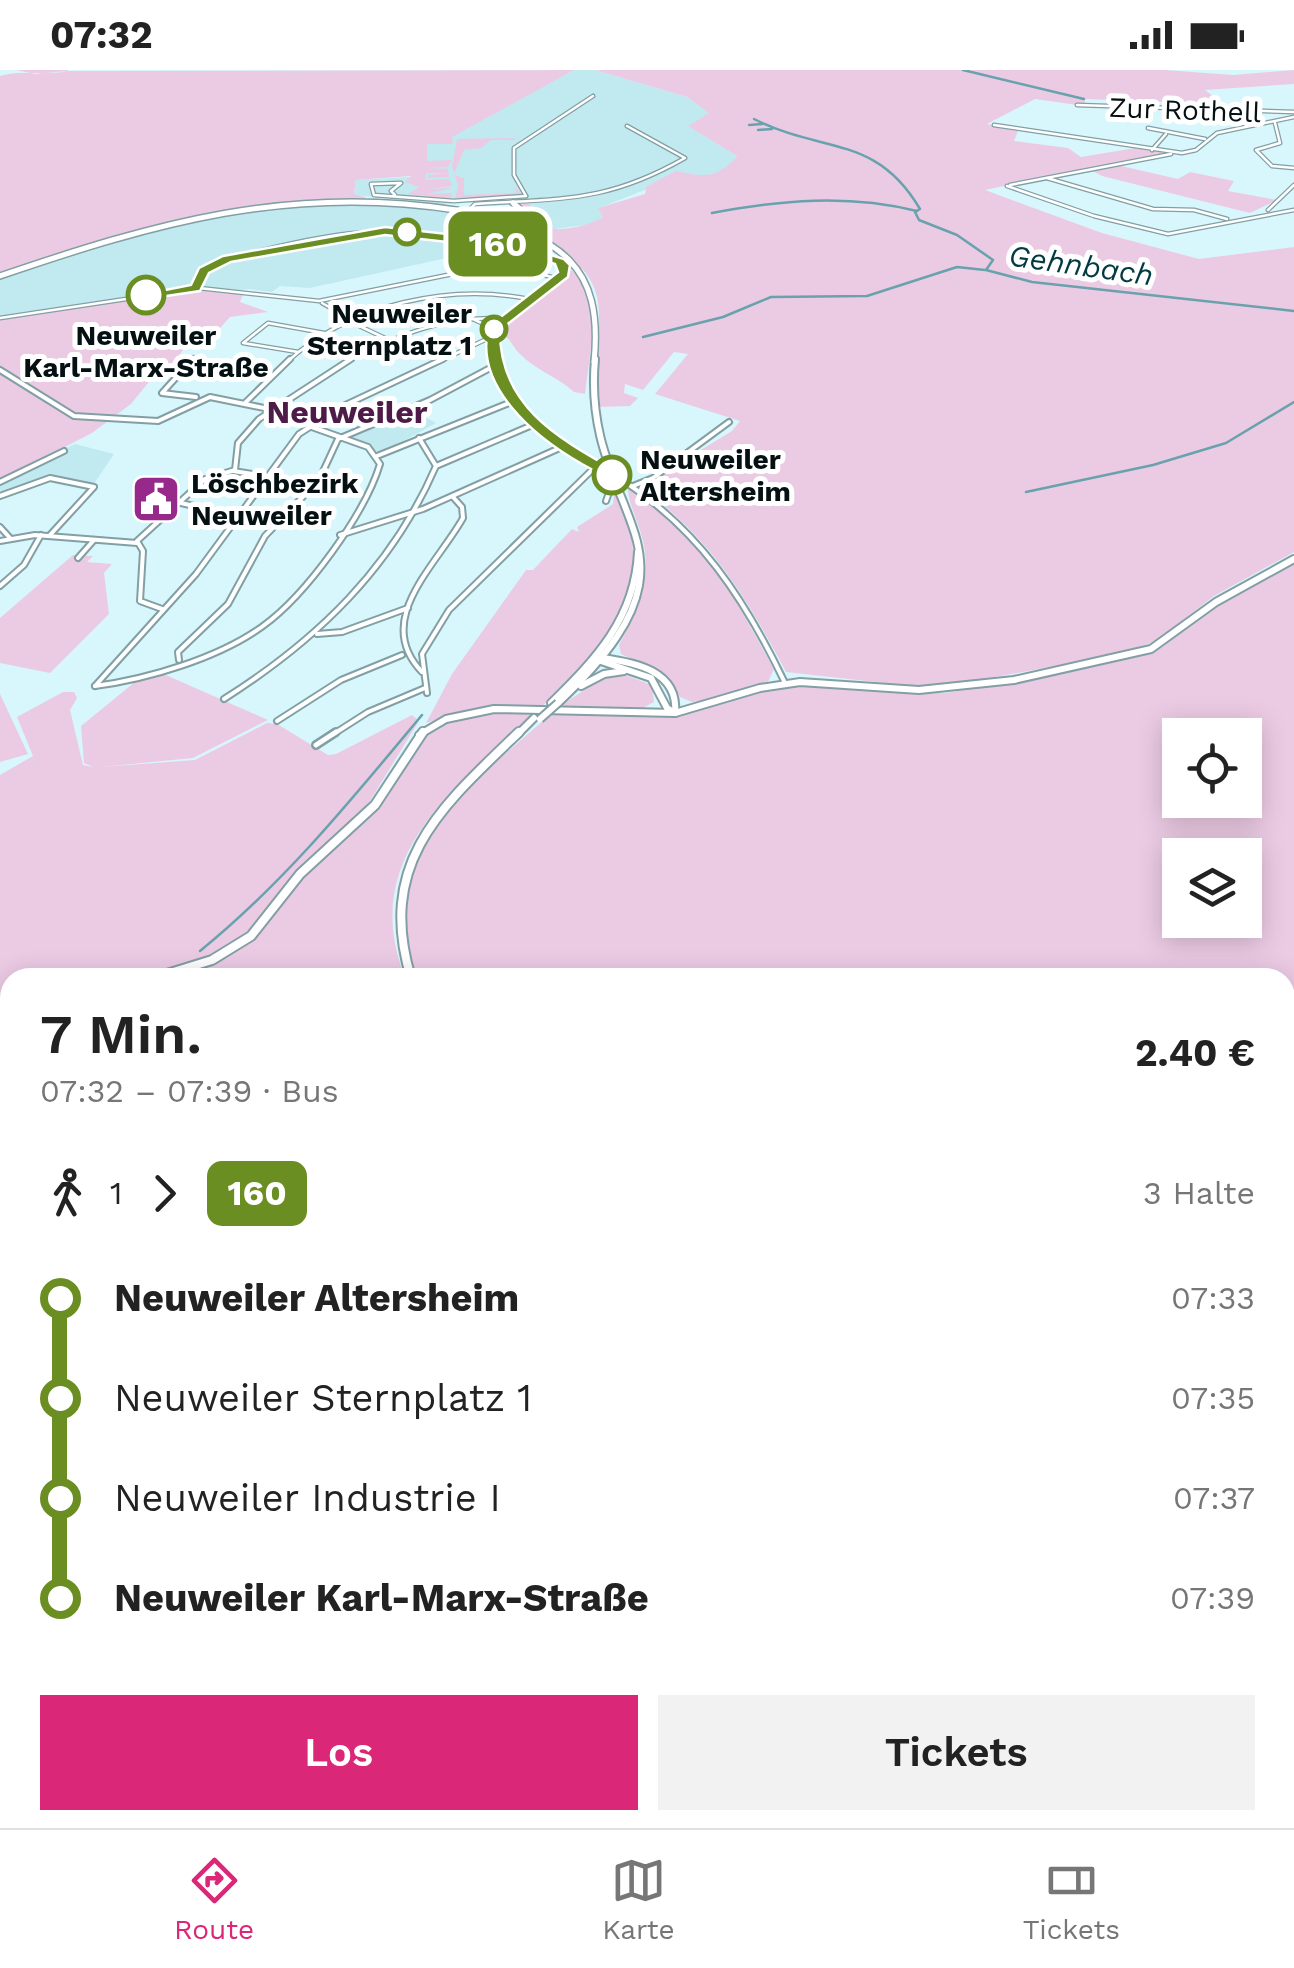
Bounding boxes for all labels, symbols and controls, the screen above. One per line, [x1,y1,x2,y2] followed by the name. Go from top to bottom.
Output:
[50,13,153,57] text: 07:32
[1109,91,1262,129] street label: Zur Rothell
[440,212,556,276] line badge: 160
[394,219,420,245] unlabelled marker
[468,223,528,265] text: 160
[1007,238,1155,292] water label: Gehnbach
[127,276,165,314] marker: Neuweiler Karl-Marx-Straße
[307,297,472,362] place label: Neuweiler Sternplatz 1
[481,316,507,342] marker: Neuweiler Sternplatz 1
[23,319,269,384] place label: Neuweiler Karl-Marx-Straße
[267,393,428,431] district label: Neuweiler
[640,443,791,508] place label: Neuweiler Altersheim
[593,456,631,494] marker: Neuweiler Altersheim
[191,467,359,532] place label: Löschbezirk Neuweiler
[130,473,182,525] public building icon: Löschbezirk Neuweiler
[1162,718,1262,938] map controls
[1162,718,1262,818] button: locate
[1162,838,1262,938] button: layers
[40,1002,202,1066] text: 7 Min.
[1135,1031,1255,1075] text: 2.40 €
[40,1072,339,1110] text: 07:32 – 07:39 · Bus
[40,1166,95,1221] icon: walk
[137,1166,192,1221] icon: forward
[227,1172,287,1214] text: 160
[110,1174,122,1212] text: 1
[1143,1174,1255,1212] text: 3 Halte
[114,1276,519,1320] text: Neuweiler Altersheim
[1171,1279,1255,1317] text: 07:33
[114,1376,532,1420] text: Neuweiler Sternplatz 1
[1171,1379,1255,1417] text: 07:35
[114,1476,501,1520] text: Neuweiler Industrie I
[1173,1479,1255,1517] text: 07:37
[114,1576,649,1620] text: Neuweiler Karl-Marx-Straße
[1170,1579,1255,1617] text: 07:39
[40,1695,638,1810] button: Los
[658,1695,1255,1810] button: Tickets
[174,1853,254,1946] tab: Route
[602,1853,675,1946] tab: Karte
[1023,1853,1120,1946] tab: Tickets

